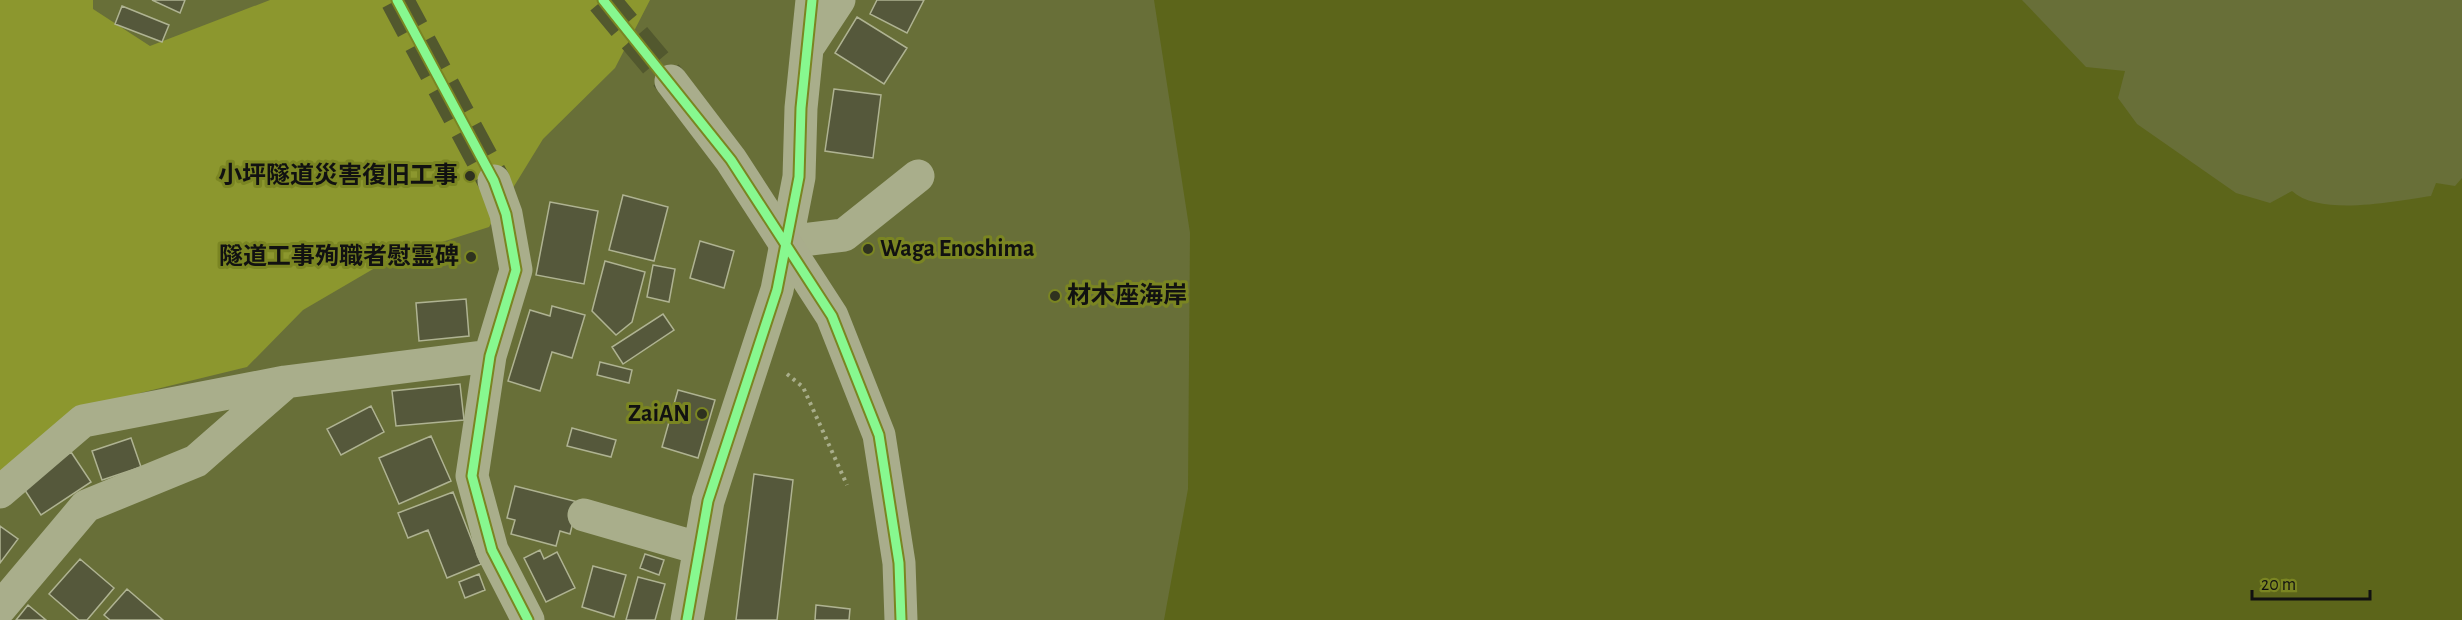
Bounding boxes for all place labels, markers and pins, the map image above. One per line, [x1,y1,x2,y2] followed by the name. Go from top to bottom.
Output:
[218,162,458,188] place label: 小坪隧道災害復旧工事
[463,169,477,183] marker: 小坪隧道災害復旧工事
[880,237,1034,261] place label: Waga Enoshima
[861,242,875,256] marker: Waga Enoshima
[219,243,459,269] place label: 隧道工事殉職者慰霊碑
[464,250,478,264] marker: 隧道工事殉職者慰霊碑
[1067,282,1187,308] place label: 材木座海岸
[1048,289,1062,303] marker: 材木座海岸
[628,402,690,426] place label: ZaiAN
[695,407,709,421] marker: ZaiAN

